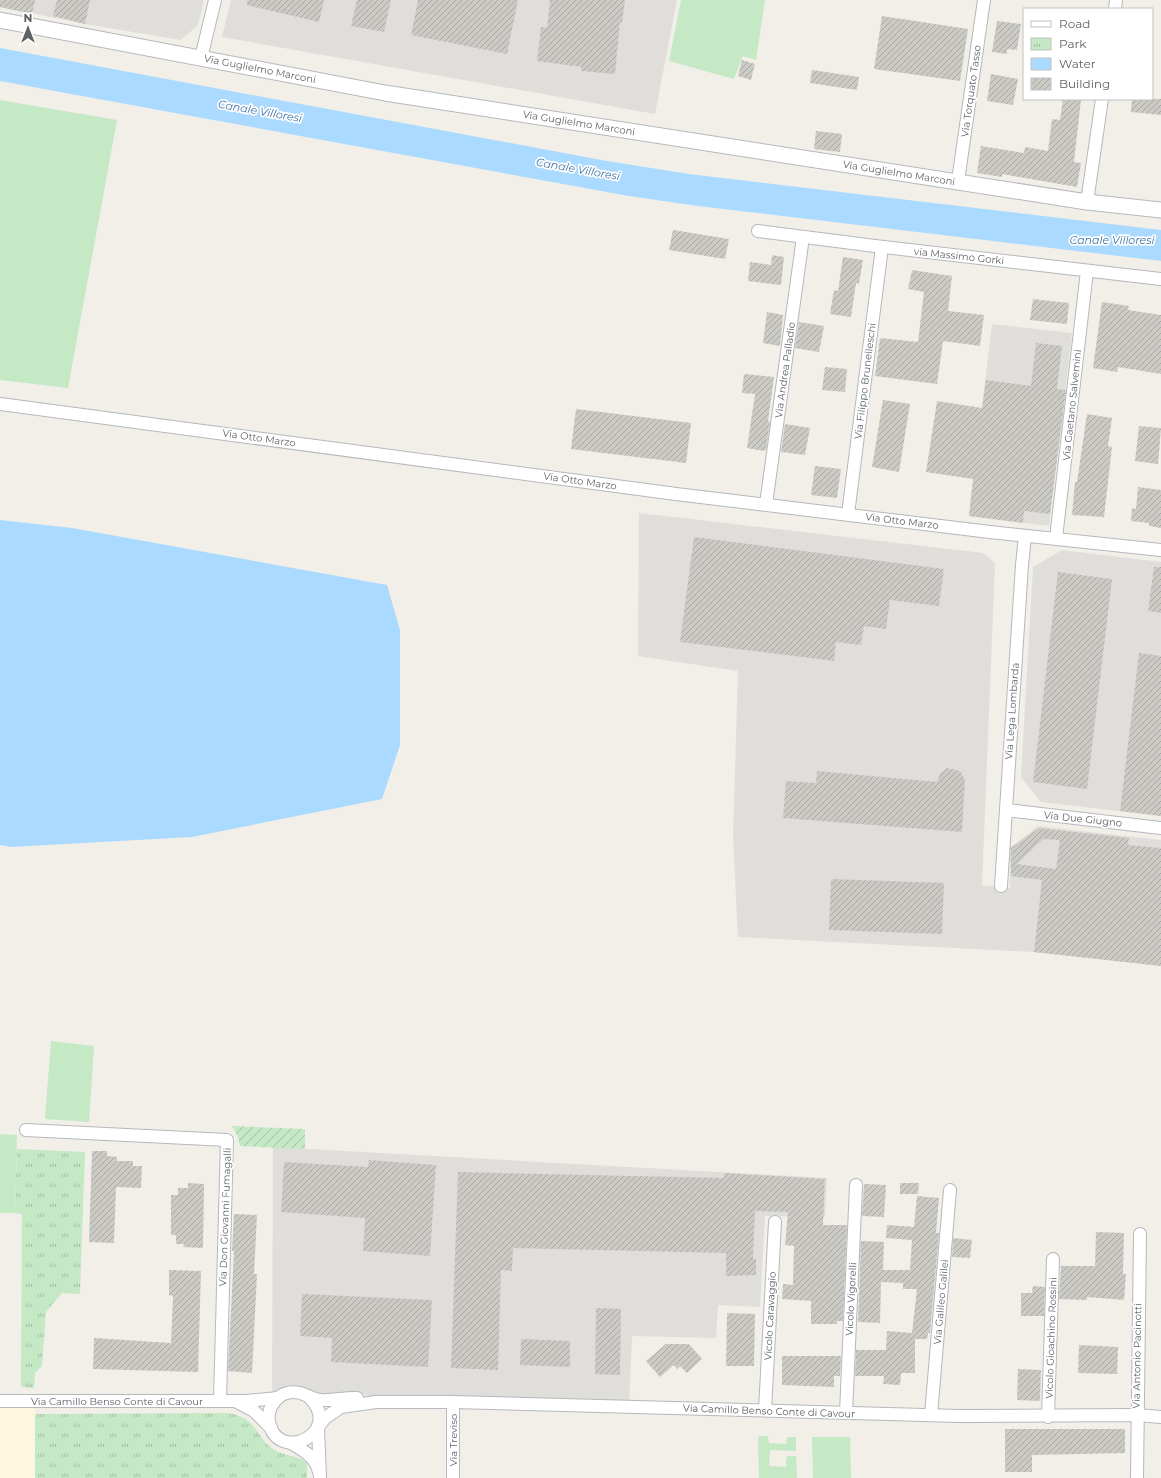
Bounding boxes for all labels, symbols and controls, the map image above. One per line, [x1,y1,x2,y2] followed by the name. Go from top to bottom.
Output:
[8,8,48,48] north arrow
[1023,8,1153,100] legend
[24,11,32,25] text: N
[1059,16,1090,31] text: Road
[1059,36,1087,51] text: Park
[958,44,984,138] street label: Via Torquato Tasso
[203,52,317,86] street label: Via Guglielmo Marconi
[1059,56,1096,71] text: Water
[1059,76,1110,91] text: Building
[217,97,303,125] water label: Canale Villoresi
[522,108,636,138] street label: Via Guglielmo Marconi
[535,155,621,183] water label: Canale Villoresi
[842,158,956,188] street label: Via Guglielmo Marconi
[1070,233,1155,247] water label: Canale Villoresi
[913,245,1005,267] street label: via Massimo Gorki
[772,321,798,419] street label: Via Andrea Palladio
[851,322,879,440] street label: Via Filippo Brunelleschi
[1060,349,1084,461] street label: Via Gaetano Salvemini
[222,426,296,450] street label: Via Otto Marzo
[543,469,617,493] street label: Via Otto Marzo
[865,510,939,532] street label: Via Otto Marzo
[1002,662,1022,760] street label: Via Lega Lombarda
[1043,808,1123,830] street label: Via Due Giugno
[216,1148,234,1286] street label: Via Don Giovanni Fumagalli
[931,1259,951,1345] street label: Via Galileo Galilei
[843,1262,859,1336] street label: Vicolo Vigorelli
[761,1271,779,1361] street label: Vicolo Caravaggio
[1042,1277,1060,1399] street label: Vicolo Gioachino Rossini
[1130,1303,1144,1409] street label: Via Antonio Pacinotti
[31,1395,203,1408] street label: Via Camillo Benso Conte di Cavour
[683,1401,855,1421] street label: Via Camillo Benso Conte di Cavour
[447,1414,460,1466] street label: Via Treviso

